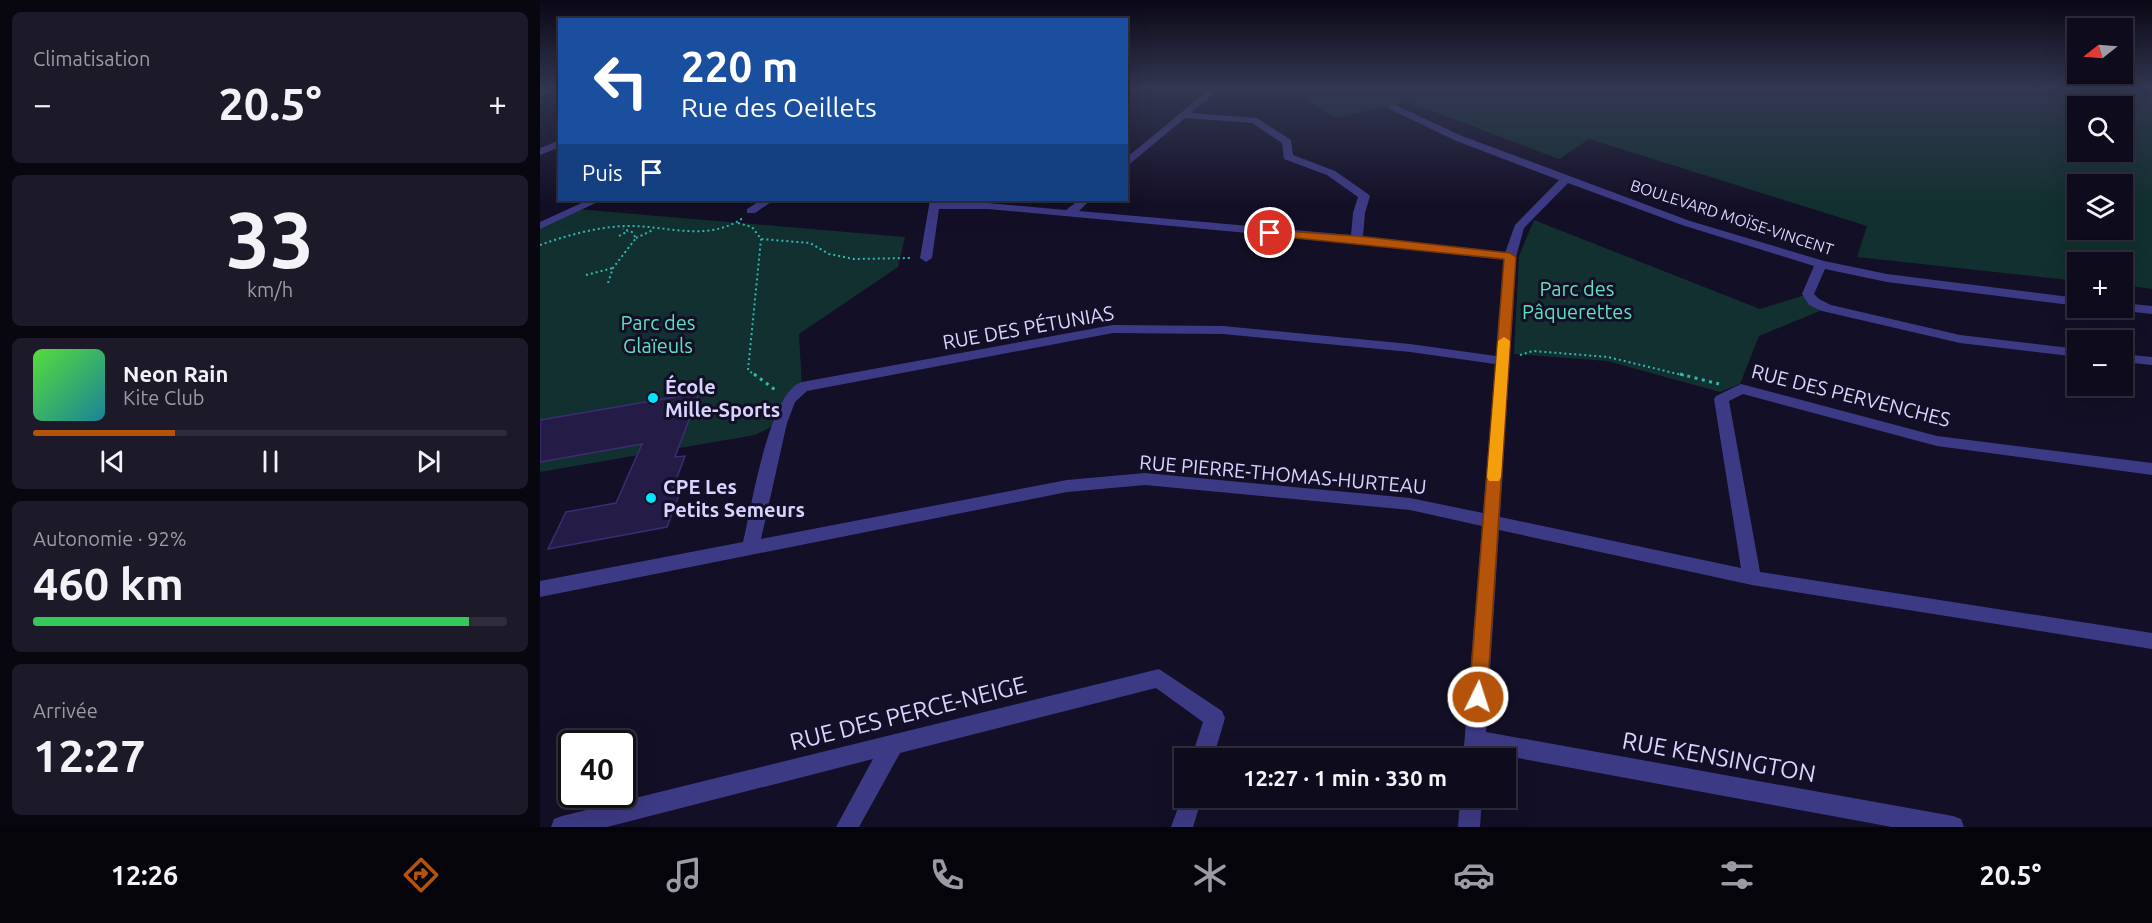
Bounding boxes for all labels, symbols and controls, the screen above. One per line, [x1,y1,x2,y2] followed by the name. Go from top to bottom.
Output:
[2067,18,2133,84] north arrow
[2067,18,2133,396] map controls
[582,42,660,120] icon: left
[681,43,798,90] text: 220 m
[33,47,150,70] text: Climatisation
[218,78,322,129] text: 20.5°
[33,85,52,122] text: −
[488,85,507,122] text: +
[681,92,877,122] text: Rue des Oeillets
[2067,96,2133,162] button: search
[635,156,668,189] icon: arrive
[582,160,623,185] text: Puis
[2067,174,2133,240] button: layers
[1628,176,1836,258] street label: BOULEVARD MOÏSE-VINCENT
[226,195,314,283] text: 33
[1244,207,1295,258] pin
[1253,216,1286,249] icon: arrive
[2067,252,2133,318] button: +
[1522,277,1632,323] park label: Parc des Pâquerettes
[247,278,293,301] text: km/h
[941,301,1115,353] street label: RUE DES PÉTUNIAS
[621,311,695,357] park label: Parc des Glaïeuls
[2067,330,2133,396] button: −
[1749,359,1953,431] street label: RUE DES PERVENCHES
[123,361,228,386] text: Neon Rain
[665,374,780,421] place label: École Mille-Sports
[123,386,205,409] text: Kite Club
[646,391,660,405] marker: École Mille-Sports
[96,445,129,478] icon: previous
[254,445,287,478] icon: pause
[412,445,445,478] icon: next
[1138,450,1428,498] street label: RUE PIERRE-THOMAS-HURTEAU
[663,475,805,521] place label: CPE Les Petits Semeurs
[644,491,658,505] marker: CPE Les Petits Semeurs
[33,527,187,550] text: Autonomie · 92%
[33,558,184,609] text: 460 km
[1446,665,1510,729] position arrow
[787,671,1029,755] street label: RUE DES PERCE-NEIGE
[33,699,98,722] text: Arrivée
[1620,727,1818,787] street label: RUE KENSINGTON
[33,730,146,781] text: 12:27
[558,730,636,808] speed limit sign: 40
[1243,765,1447,790] text: 12:27 · 1 min · 330 m
[400,854,442,896] icon: directions
[663,854,705,896] icon: music
[926,854,968,896] icon: phone
[1189,854,1231,896] icon: climate
[1453,854,1495,896] icon: car
[1716,854,1758,896] icon: filters
[111,860,178,890] text: 12:26
[1979,860,2041,890] text: 20.5°

